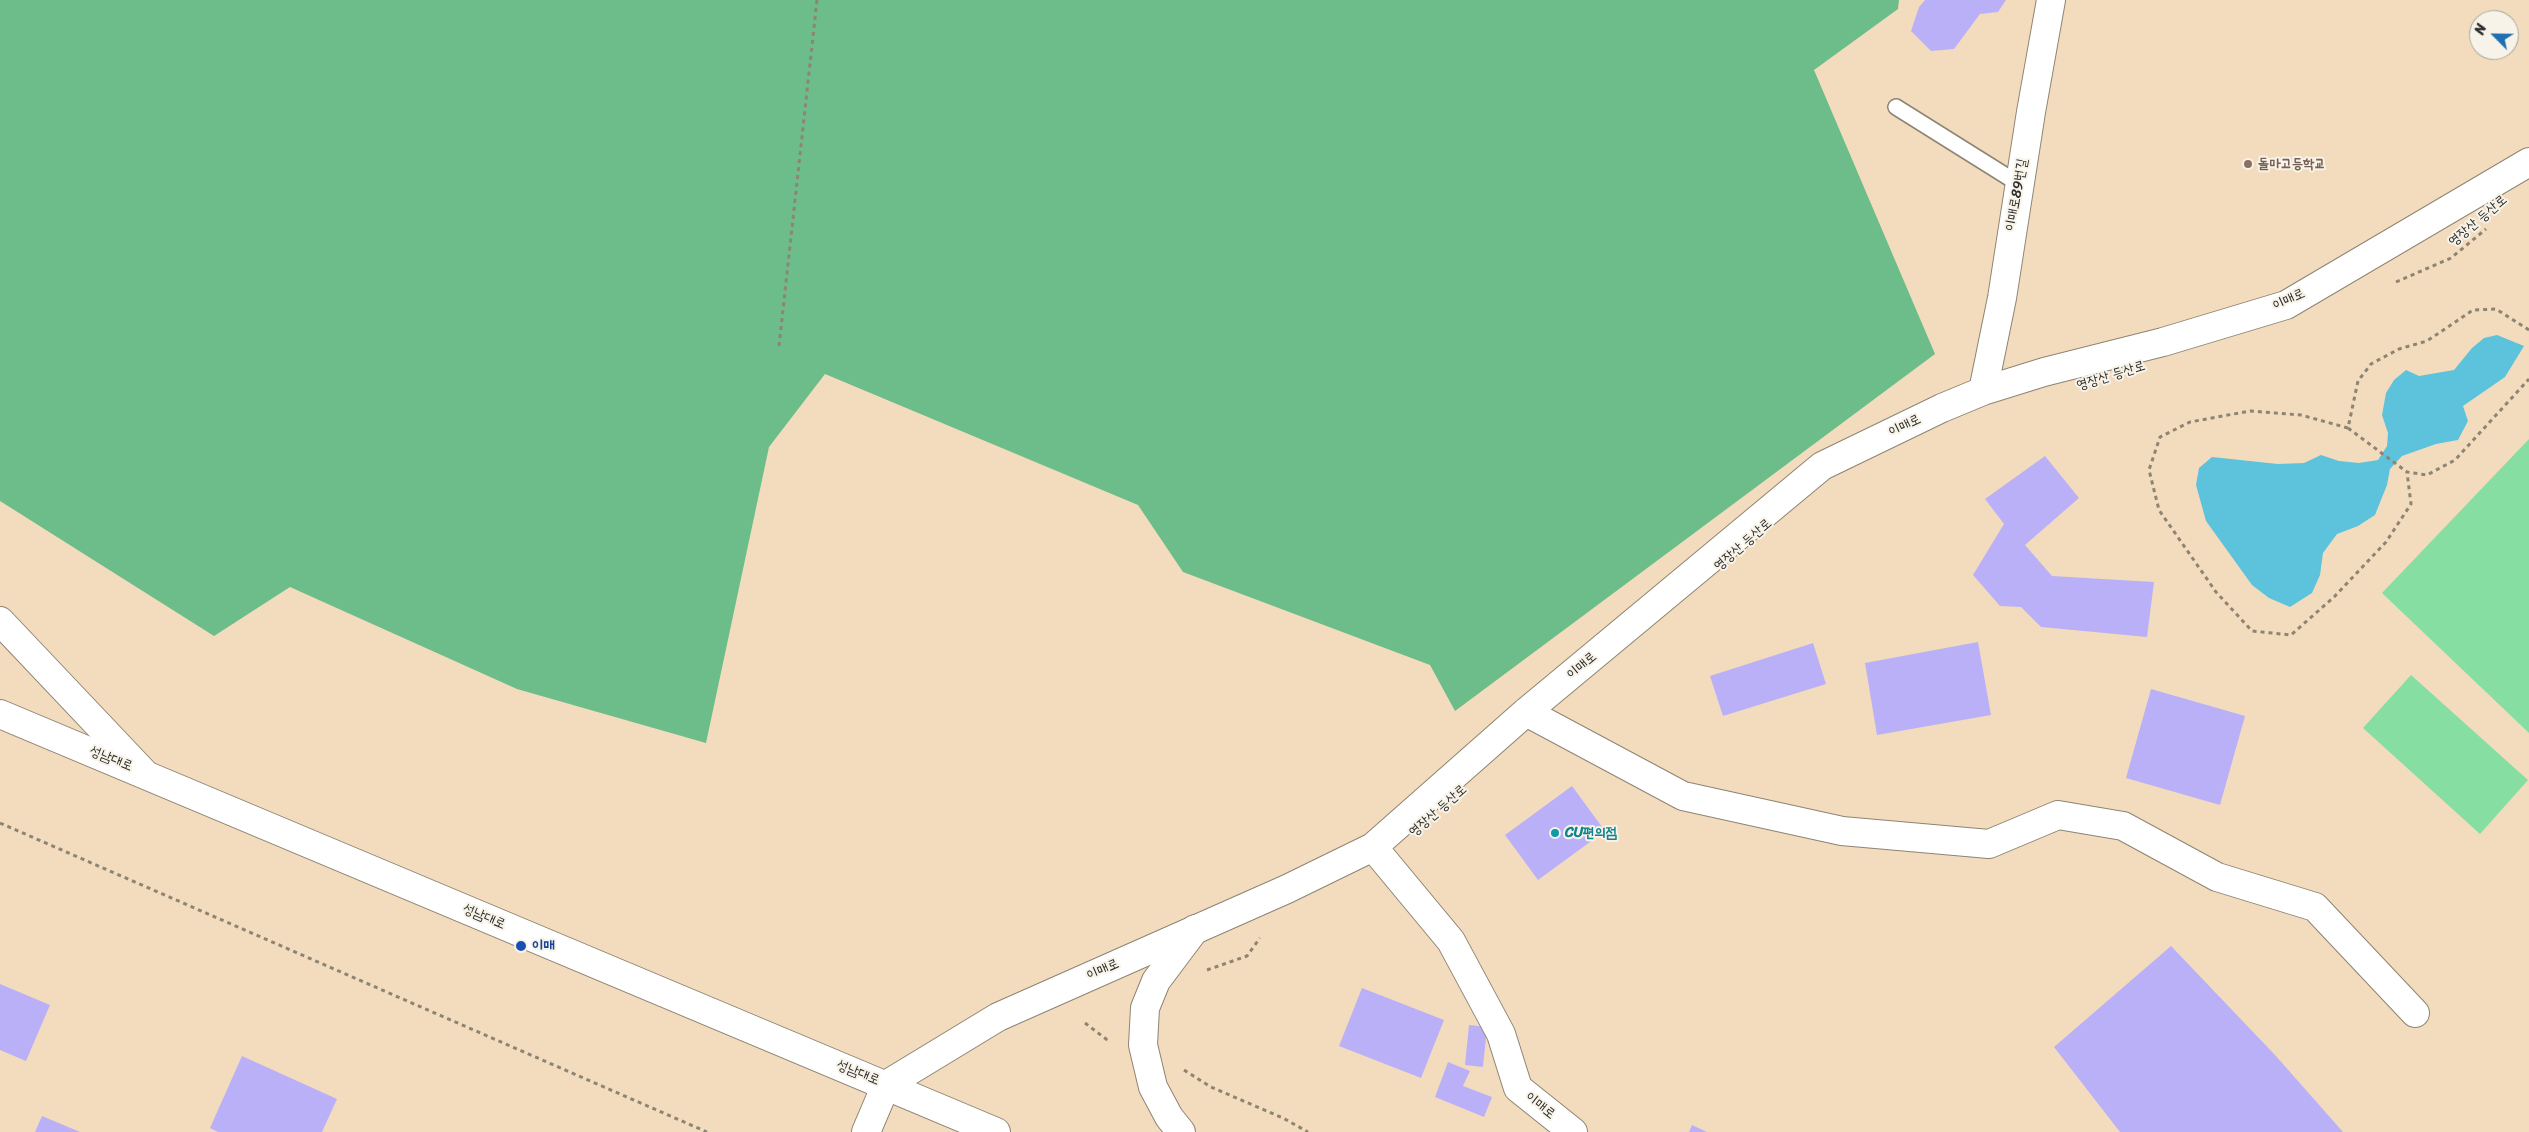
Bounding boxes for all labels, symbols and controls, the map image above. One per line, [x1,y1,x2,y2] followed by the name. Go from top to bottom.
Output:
[2469,10,2519,60] north arrow
[2467,20,2494,39] text: N
[2258,156,2326,172] place label: 돌마고등학교
[2002,157,2032,233] street label: 이매로89번길
[2242,158,2254,170] marker: 돌마고등학교
[2445,192,2511,250] street label: 영장산 등산로
[2270,285,2308,315] street label: 이매로
[2074,358,2148,394] street label: 영장산 등산로
[1886,411,1924,441] street label: 이매로
[1711,515,1775,575] street label: 영장산 등산로
[1564,649,1600,683] street label: 이매로
[87,743,135,775] street label: 성남대로
[1406,781,1470,841] street label: 영장산 등산로
[1565,825,1617,841] place label: CU편의점
[1549,827,1561,839] marker: CU편의점
[460,900,508,934] street label: 성남대로
[532,938,555,954] place label: 이매
[514,939,528,953] marker: 이매
[1084,955,1122,985] street label: 이매로
[834,1057,882,1089] street label: 성남대로
[1522,1089,1558,1123] street label: 이매로

